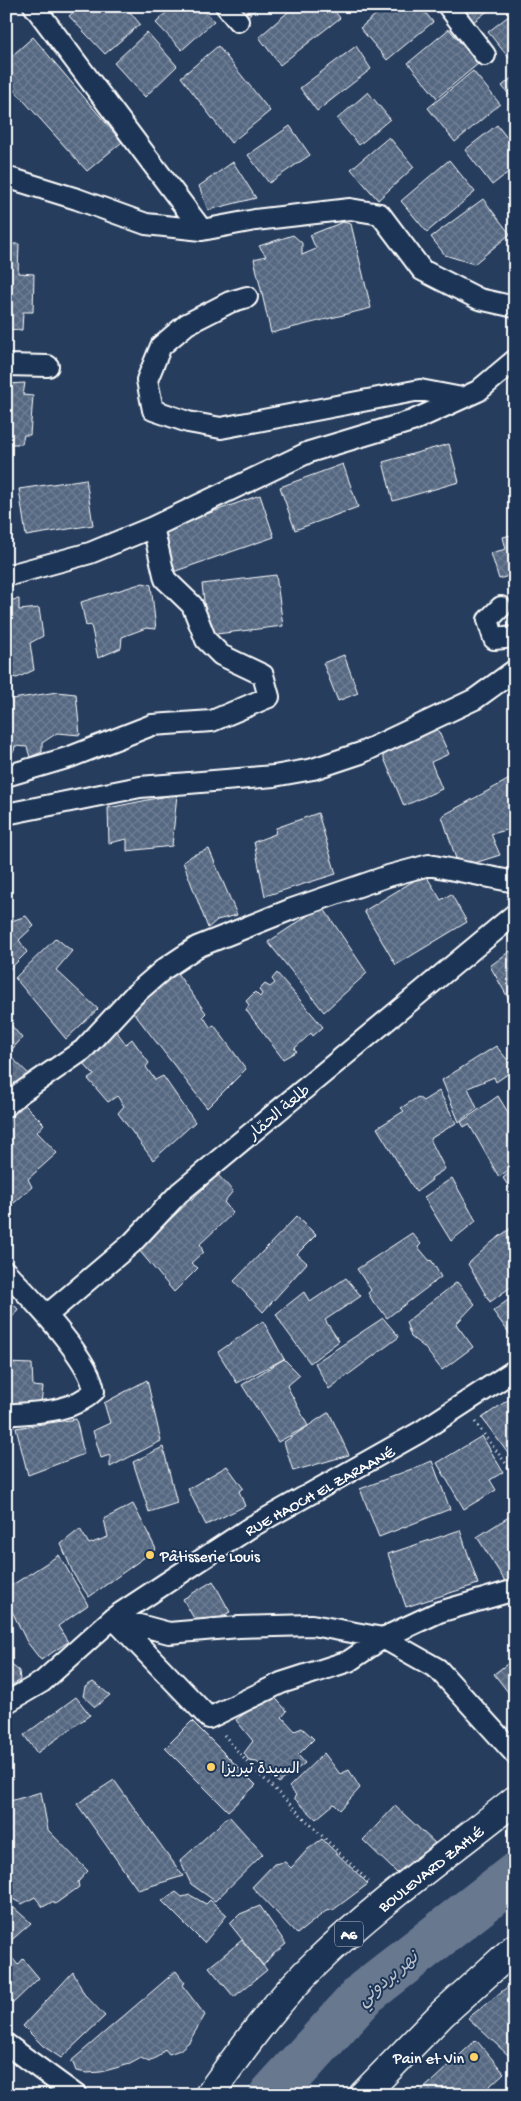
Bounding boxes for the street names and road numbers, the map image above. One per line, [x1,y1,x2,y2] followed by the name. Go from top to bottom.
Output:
[244,1081,315,1146] street label: طلعة الحمّار
[243,1443,400,1542] street label: RUE HAOCH EL ZARAANÉ
[375,1823,489,1918] street label: BOULEVARD ZAHLÉ
[335,1922,363,1946] road number: A6

